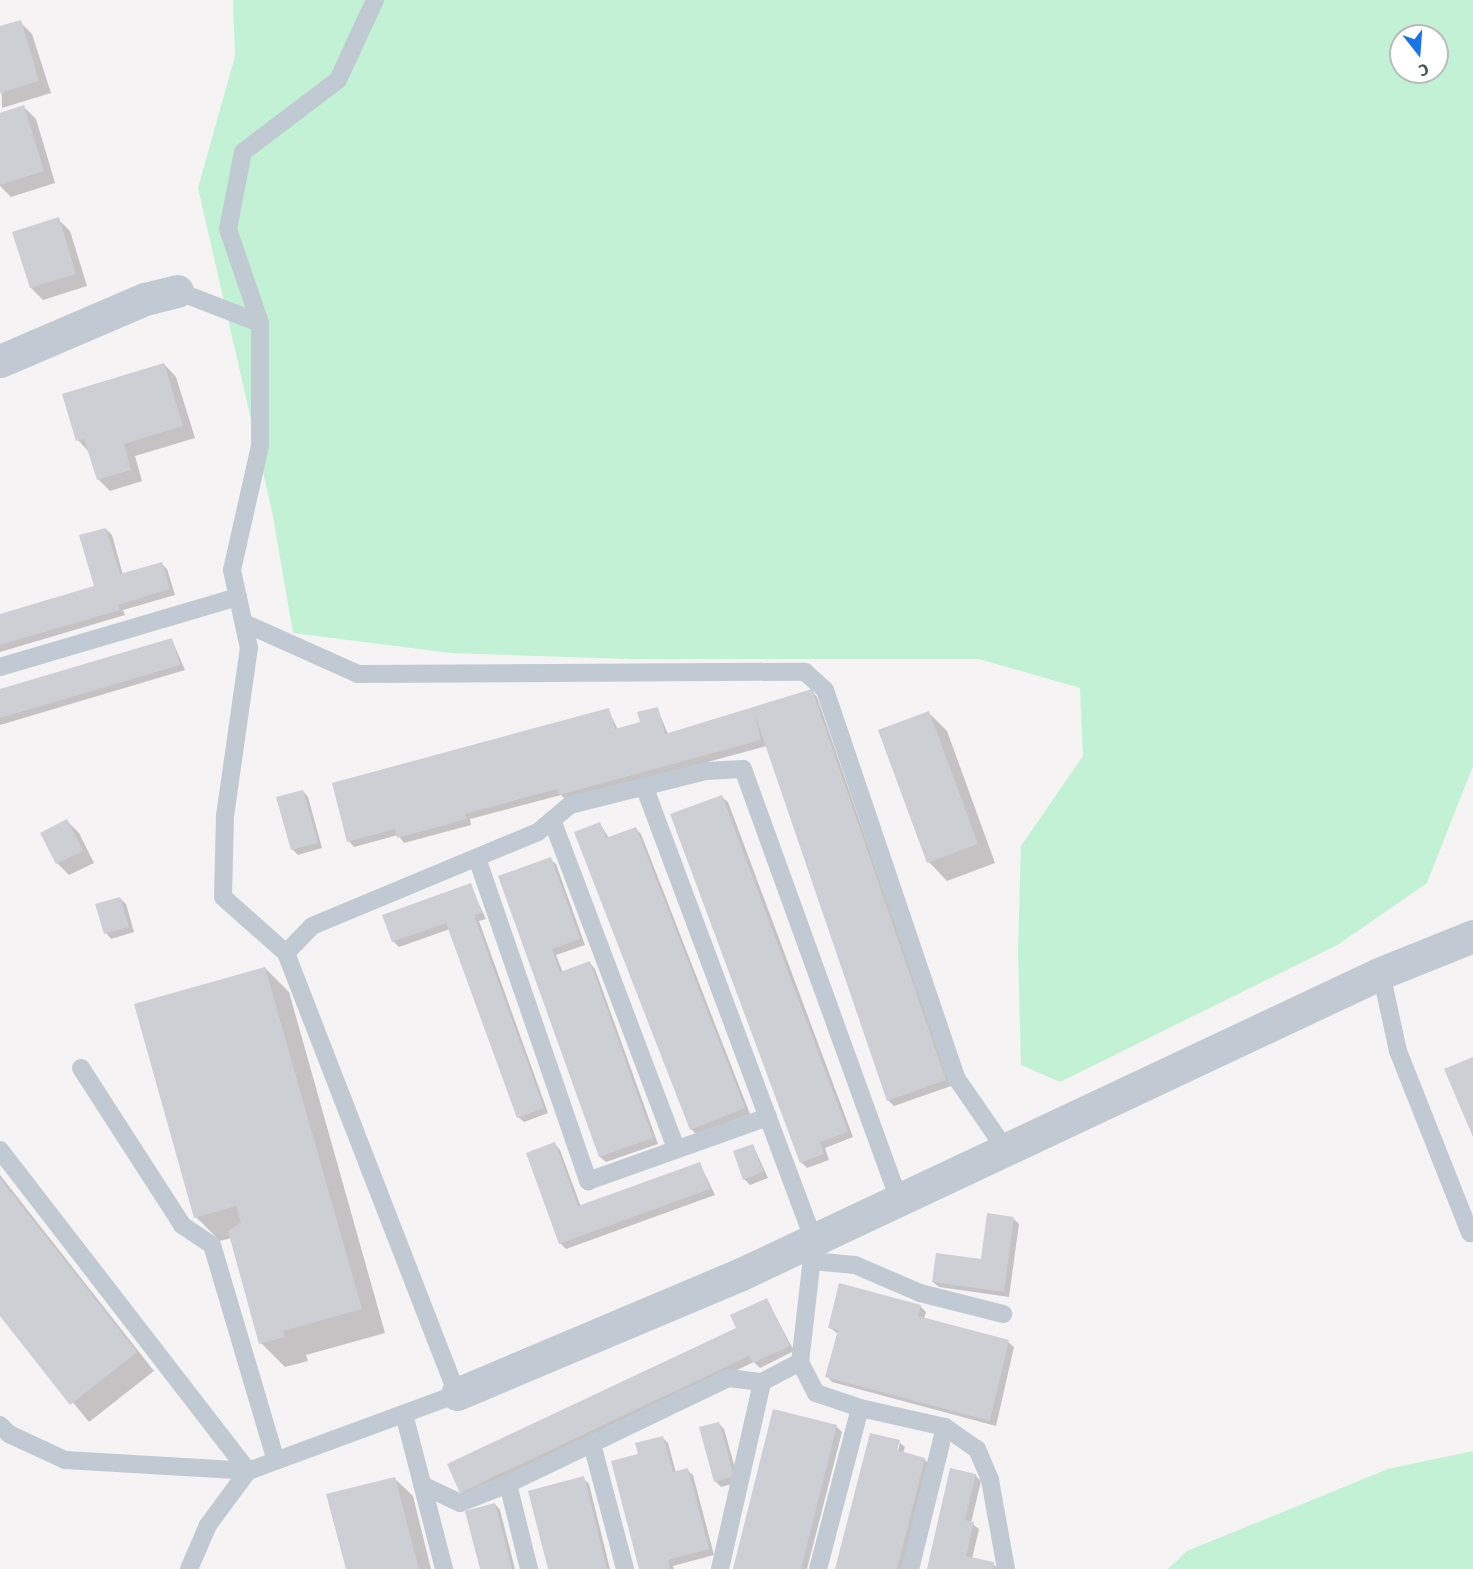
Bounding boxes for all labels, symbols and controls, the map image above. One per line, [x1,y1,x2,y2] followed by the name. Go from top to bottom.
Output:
[1389,24,1449,84] north arrow
[1417,59,1431,80] text: С

